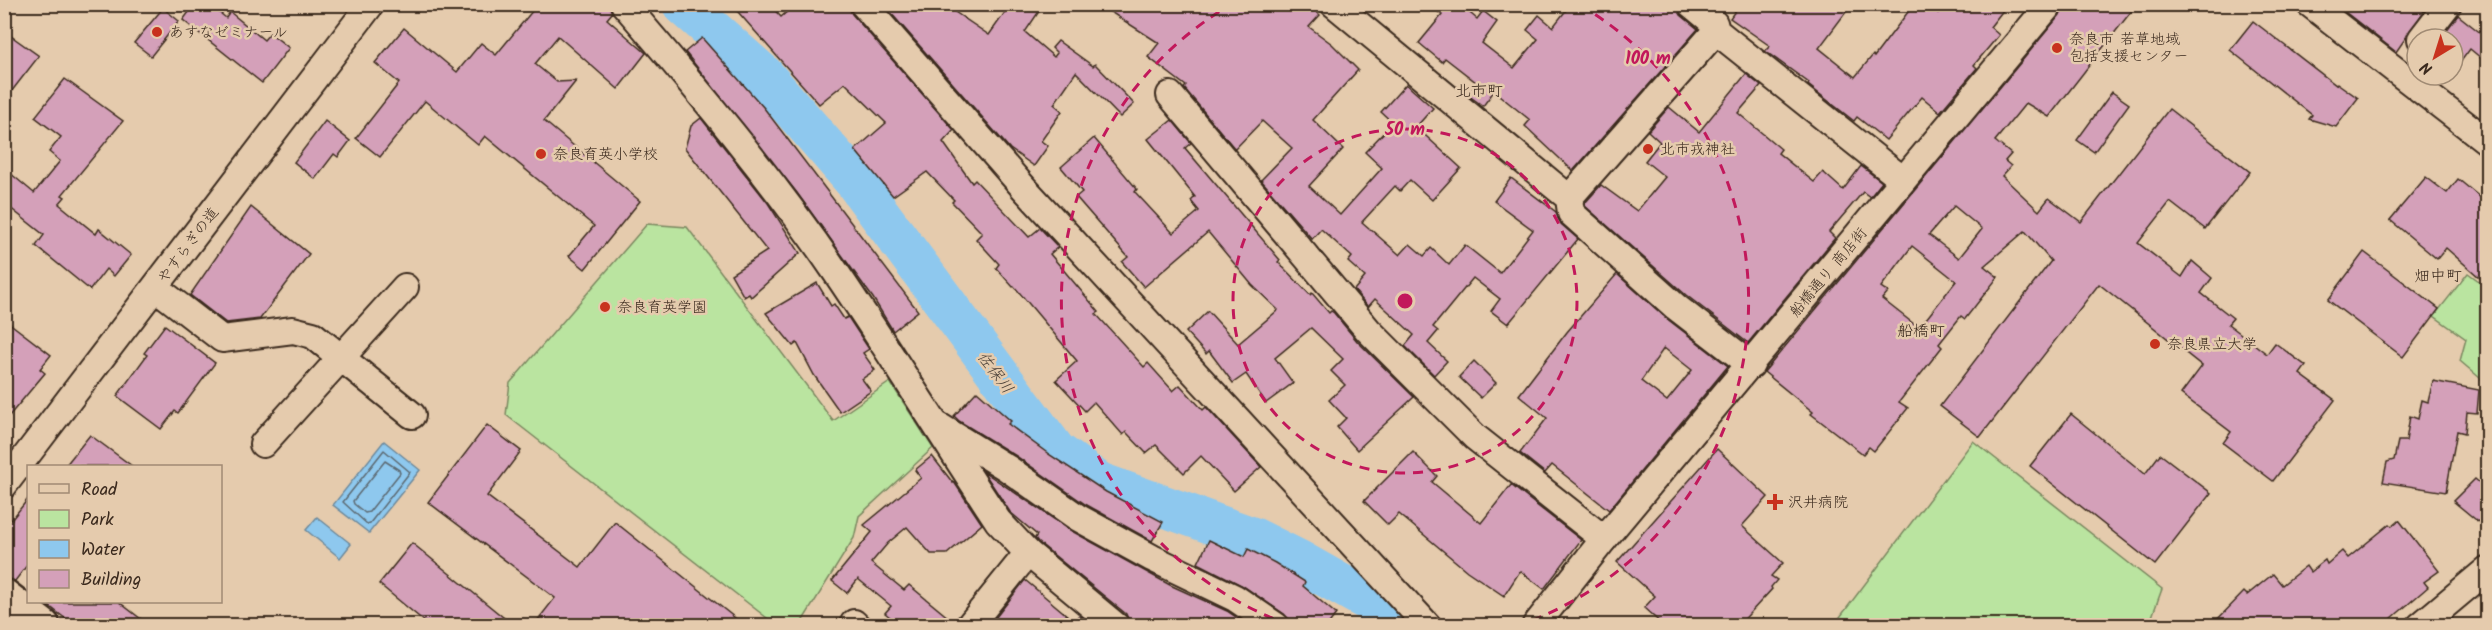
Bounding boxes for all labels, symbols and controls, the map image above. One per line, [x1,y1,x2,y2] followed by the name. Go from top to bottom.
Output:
[169,21,288,45] place label: あすなゼミナール
[150,25,164,39] marker: あすなゼミナール
[2405,27,2465,87] north arrow
[2069,28,2188,69] place label: 奈良市 若草地域 包括支援センター
[2050,41,2064,55] marker: 奈良市 若草地域 包括支援センター
[1625,45,1671,74] text: 100 m
[2415,55,2438,81] text: N
[1455,79,1503,104] district label: 北市町
[1384,116,1425,145] text: 50 m
[1660,138,1735,162] place label: 北市戎神社
[1641,142,1655,156] marker: 北市戎神社
[553,143,658,167] place label: 奈良育英小学校
[534,147,548,161] marker: 奈良育英小学校
[152,202,225,289] street label: やすらぎの道
[1784,222,1874,323] street label: 船橋通り 商店街
[2414,264,2462,289] district label: 畑中町
[1395,291,1415,311] centre of rings
[617,296,707,320] place label: 奈良育英学園
[598,300,612,314] marker: 奈良育英学園
[1897,319,1945,344] district label: 船橋町
[2167,333,2257,357] place label: 奈良県立大学
[2148,337,2162,351] marker: 奈良県立大学
[970,346,1019,400] water label: 佐保川
[27,465,222,603] legend
[81,476,118,505] text: Road
[1788,491,1848,515] place label: 沢井病院
[1766,493,1784,511] marker: 沢井病院
[81,506,114,535] text: Park
[81,536,126,565] text: Water
[81,566,141,595] text: Building

